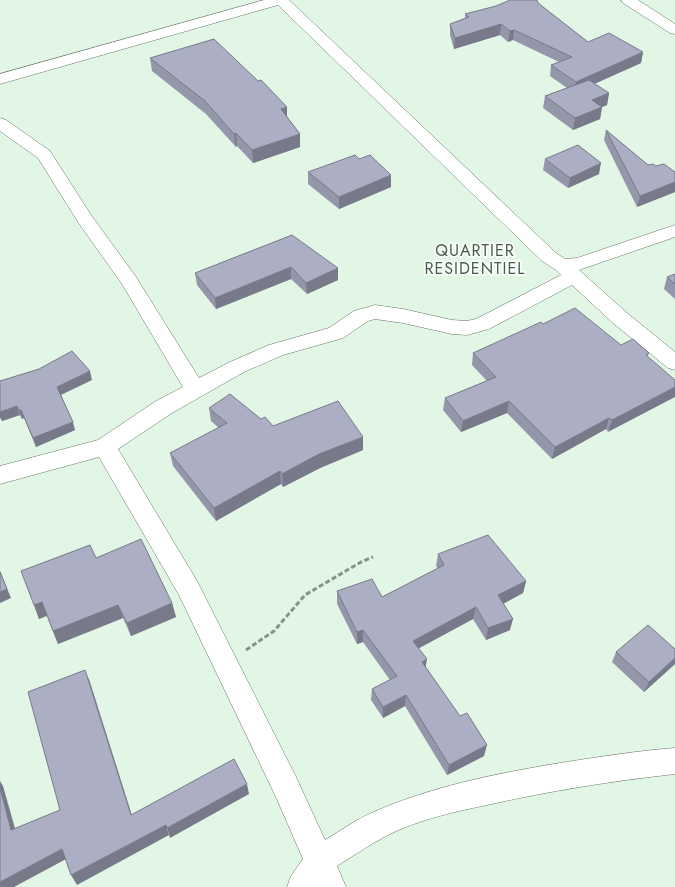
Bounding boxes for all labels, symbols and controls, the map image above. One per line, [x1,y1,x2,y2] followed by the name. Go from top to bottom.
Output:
[425,239,525,280] district label: QUARTIER RESIDENTIEL

